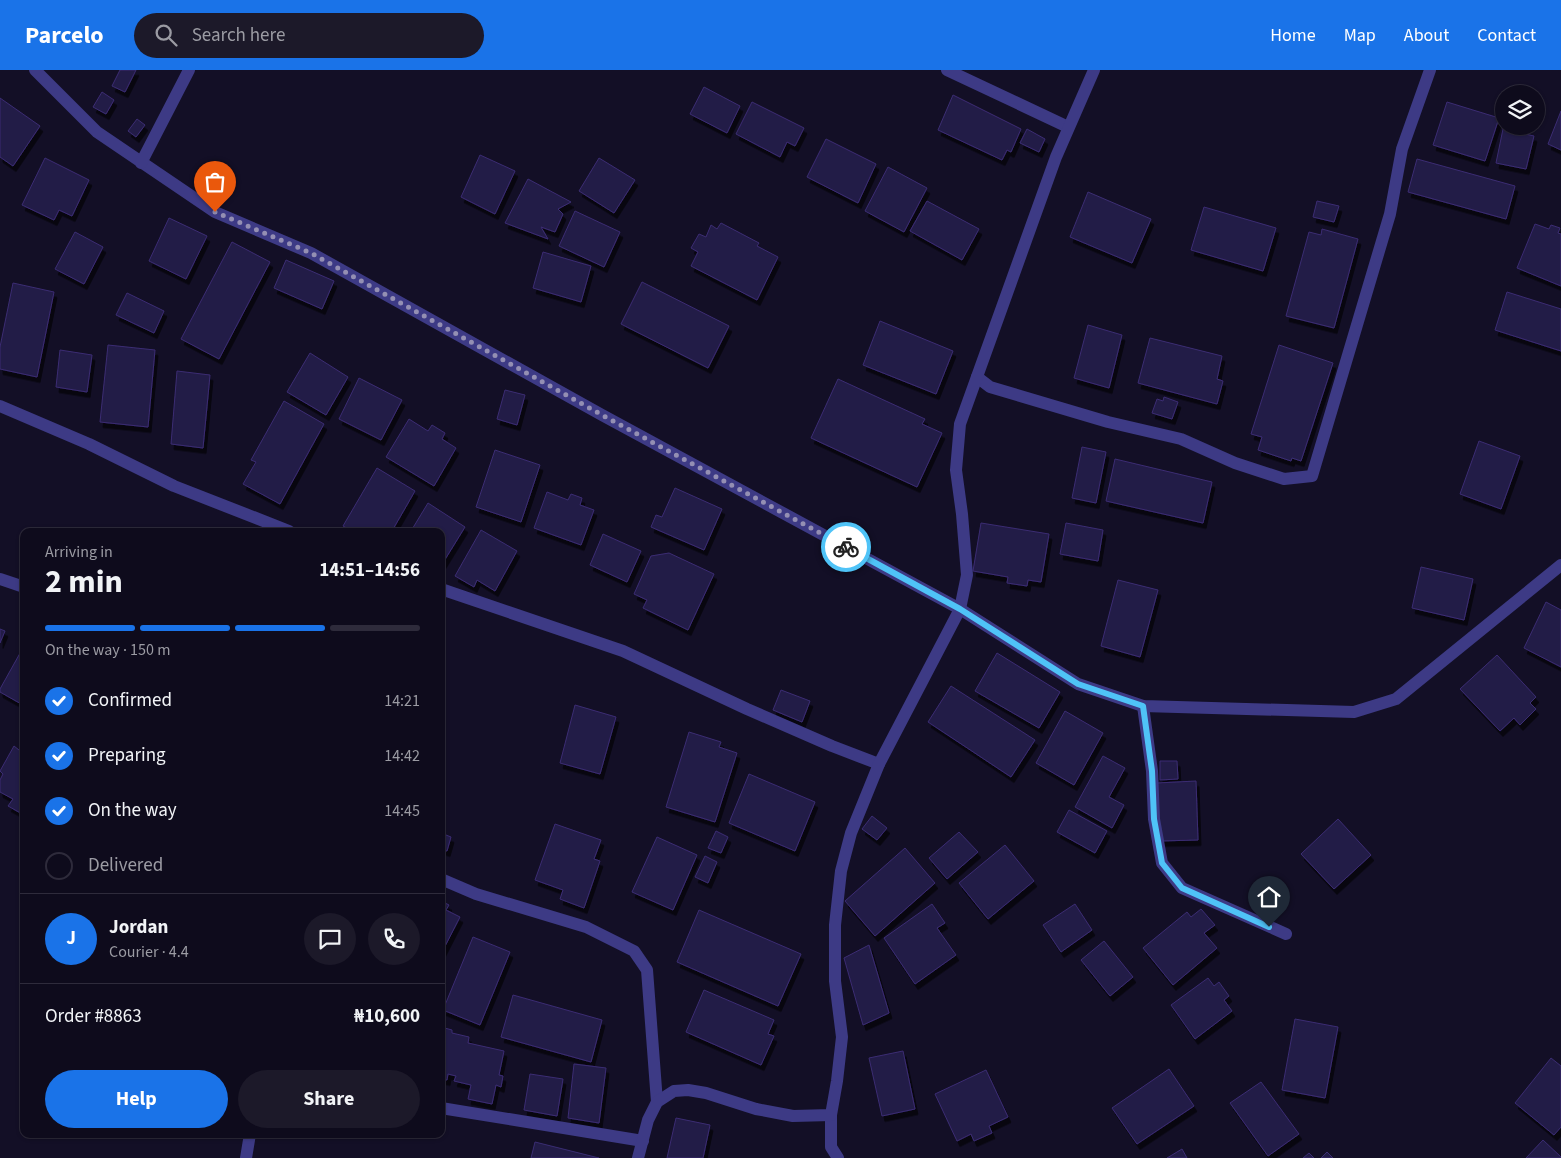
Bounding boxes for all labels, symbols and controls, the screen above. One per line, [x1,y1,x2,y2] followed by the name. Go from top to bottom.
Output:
[134,13,484,58] search box
[25,18,104,53] text: Parcelo
[152,21,180,49] icon: search
[192,22,285,49] text: Search here
[1270,23,1316,48] text: Home
[1344,23,1376,48] text: Map
[1404,23,1449,48] text: About
[1477,23,1536,48] text: Contact
[1495,85,1545,135] map controls
[1495,85,1545,135] button: layers
[194,161,236,212] pin
[201,168,229,196] icon: bag
[821,522,871,572] courier
[832,533,860,561] icon: bike
[45,541,113,563] text: Arriving in
[319,557,420,584] text: 14:51–14:56
[45,559,123,605] text: 2 min
[45,639,170,661] text: On the way · 150 m
[45,687,73,715] icon: check
[88,687,172,714] text: Confirmed
[384,690,420,712] text: 14:21
[45,742,73,770] icon: check
[88,742,166,769] text: Preparing
[384,745,420,767] text: 14:42
[45,797,73,825] icon: check
[88,797,177,824] text: On the way
[384,800,420,822] text: 14:45
[88,852,163,879] text: Delivered
[1248,876,1290,927] pin
[1255,883,1283,911] icon: home
[304,913,356,965] button: chat
[368,913,420,965] button: phone
[109,914,168,941] text: Jordan
[66,925,76,952] text: J
[109,941,189,963] text: Courier · 4.4
[45,1003,142,1030] text: Order #8863
[354,1003,420,1030] text: ₦10,600
[45,1070,228,1128] button: Help
[238,1070,420,1128] button: Share

